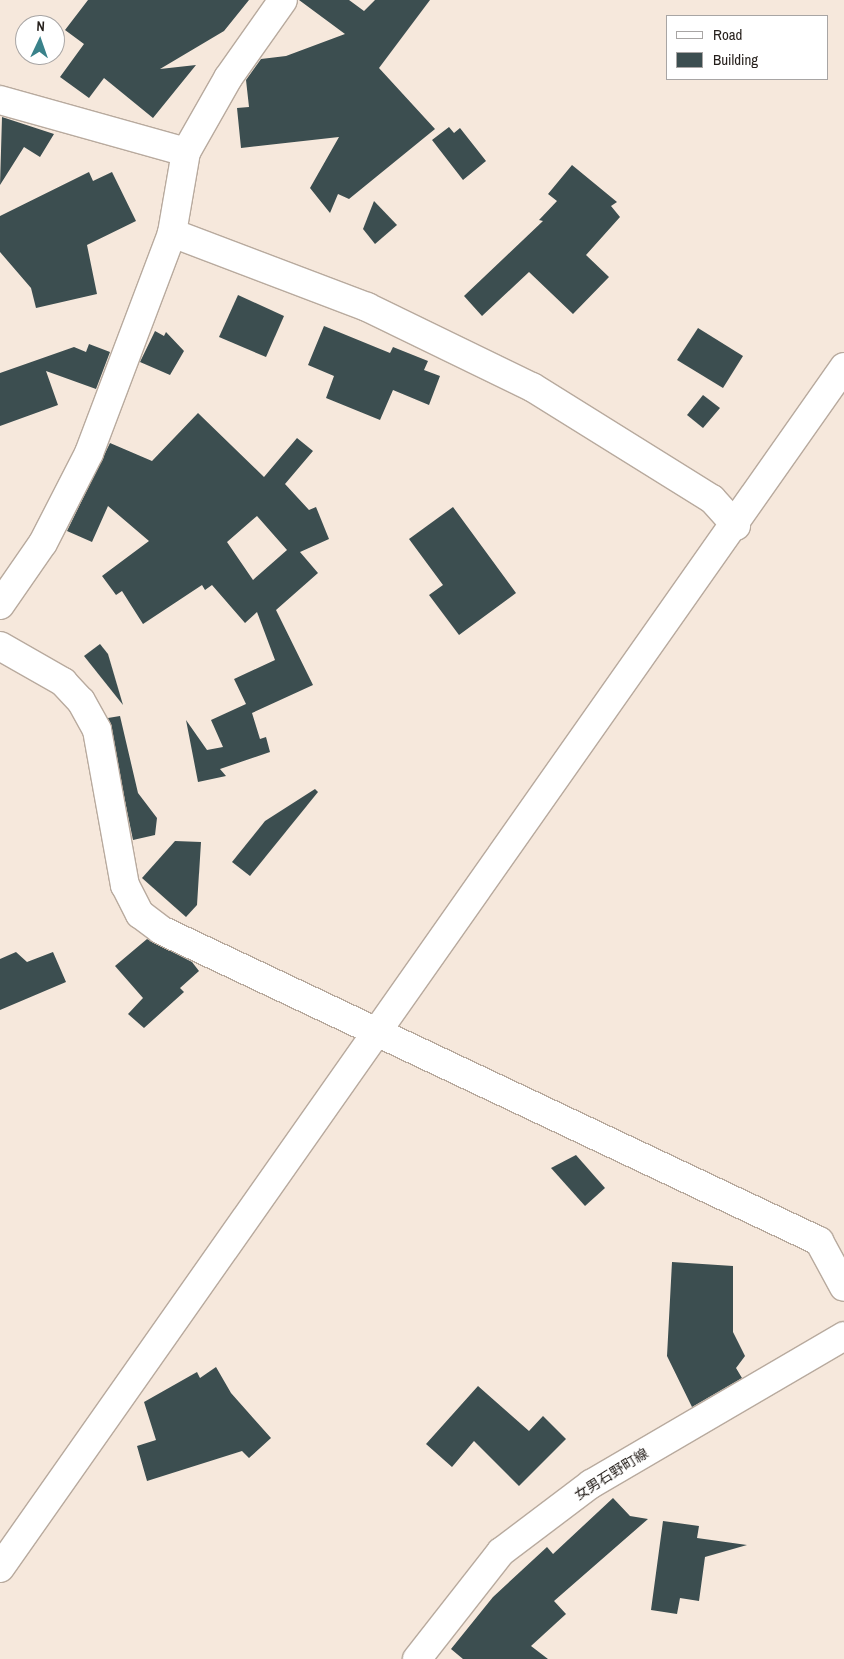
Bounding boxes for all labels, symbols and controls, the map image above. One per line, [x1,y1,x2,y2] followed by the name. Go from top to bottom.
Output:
[15,15,65,65] north arrow
[666,15,829,80] legend
[36,17,45,35] text: N
[713,24,742,45] text: Road
[713,49,758,70] text: Building
[571,1445,651,1503] street label: 女男石野町線

